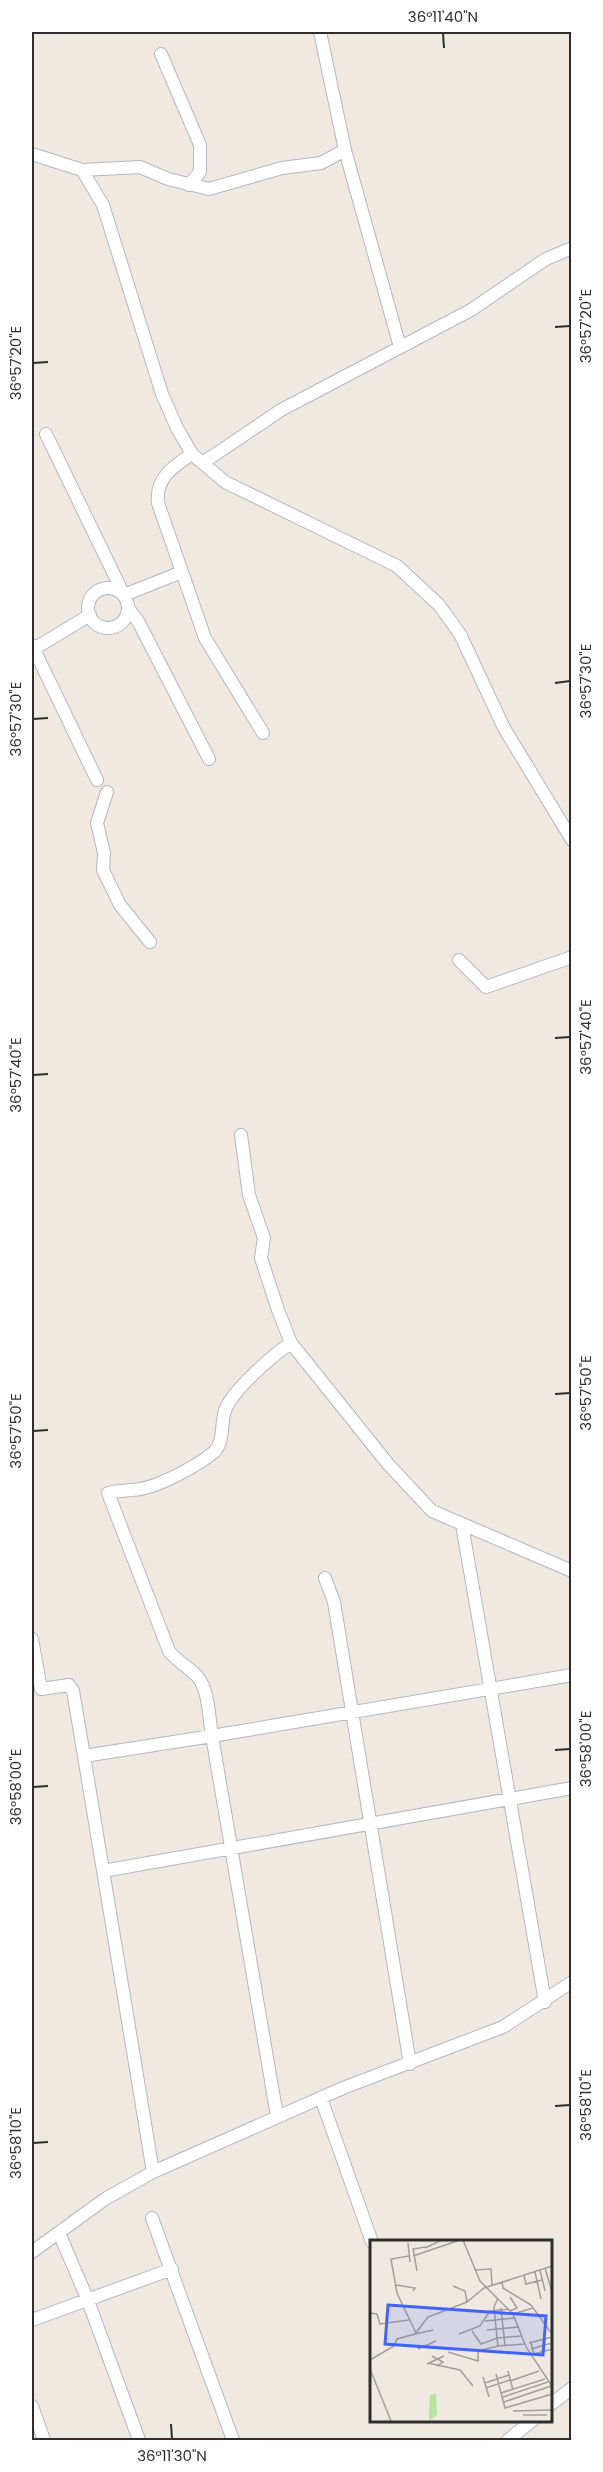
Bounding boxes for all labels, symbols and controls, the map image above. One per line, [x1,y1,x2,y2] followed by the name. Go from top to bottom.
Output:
[408,6,478,27] text: 36°11'40"N
[575,289,596,363] text: 36°57'20"E
[5,326,26,400] text: 36°57'20"E
[575,644,596,718] text: 36°57'30"E
[5,682,26,756] text: 36°57'30"E
[575,999,596,1075] text: 36°57'40"E
[5,1037,26,1113] text: 36°57'40"E
[575,1355,596,1431] text: 36°57'50"E
[5,1393,26,1469] text: 36°57'50"E
[575,1711,596,1787] text: 36°58'00"E
[5,1749,26,1825] text: 36°58'00"E
[575,2069,596,2141] text: 36°58'10"E
[5,2107,26,2179] text: 36°58'10"E
[370,2240,552,2421] inset map
[137,2445,207,2466] text: 36°11'30"N

